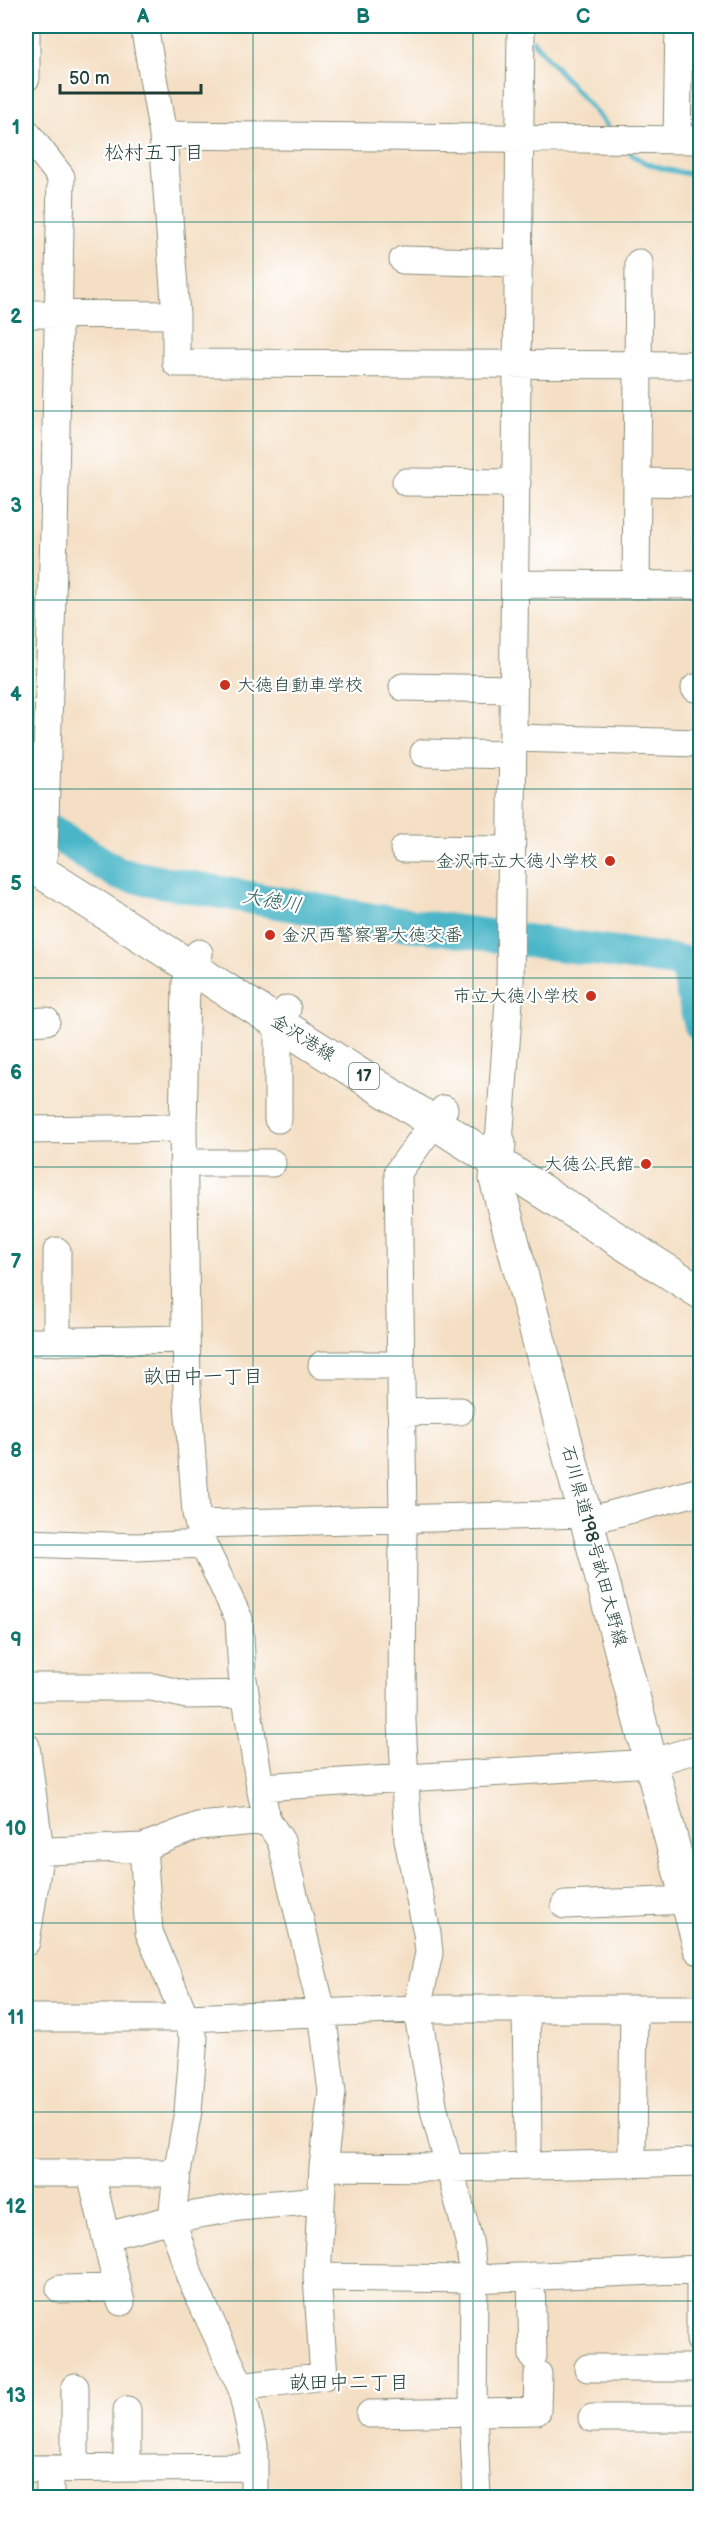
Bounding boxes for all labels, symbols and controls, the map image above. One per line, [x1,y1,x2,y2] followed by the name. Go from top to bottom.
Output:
[136,5,150,29] text: A
[356,5,370,29] text: B
[576,5,590,29] text: C
[60,57,201,95] scale bar
[69,68,110,89] text: 50 m
[12,116,20,140] text: 1
[104,141,204,165] district label: 松村五丁目
[10,305,22,329] text: 2
[10,494,22,518] text: 3
[237,675,363,696] place label: 大徳自動車学校
[218,678,232,692] marker: 大徳自動車学校
[10,683,22,707] text: 4
[436,851,598,872] place label: 金沢市立大徳小学校
[603,854,617,868] marker: 金沢市立大徳小学校
[10,872,22,896] text: 5
[240,884,304,918] water label: 大徳川
[282,925,462,946] place label: 金沢西警察署大徳交番
[263,928,277,942] marker: 金沢西警察署大徳交番
[453,986,579,1007] place label: 市立大徳小学校
[584,989,598,1003] marker: 市立大徳小学校
[267,1010,339,1066] street label: 金沢港線
[10,1061,22,1085] text: 6
[349,1063,379,1089] road number: 17
[544,1154,634,1175] place label: 大徳公民館
[639,1157,653,1171] marker: 大徳公民館
[10,1250,22,1274] text: 7
[143,1365,263,1389] district label: 畝田中一丁目
[10,1439,22,1463] text: 8
[557,1443,631,1649] street label: 石川県道198号畝田大野線
[10,1628,22,1652] text: 9
[6,1817,26,1841] text: 10
[8,2006,24,2030] text: 11
[6,2195,26,2219] text: 12
[289,2371,409,2395] district label: 畝田中二丁目
[6,2384,26,2408] text: 13

